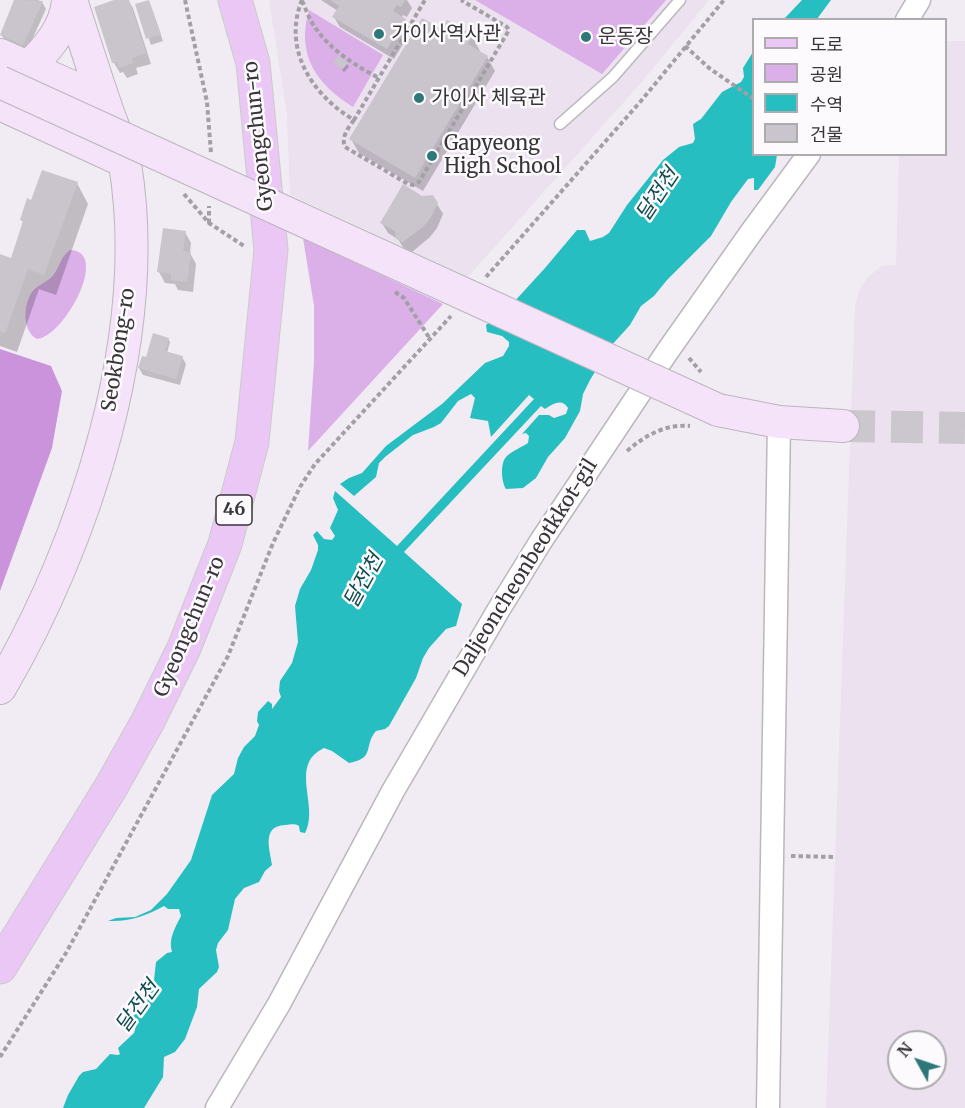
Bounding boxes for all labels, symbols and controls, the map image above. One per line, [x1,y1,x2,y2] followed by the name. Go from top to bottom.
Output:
[752,18,947,156] legend
[391,22,501,46] place label: 가이사역사관
[598,25,653,49] place label: 운동장
[372,27,386,41] marker: 가이사역사관
[579,30,593,44] marker: 운동장
[810,33,843,56] text: 도로
[239,60,279,212] street label: Gyeongchun-ro
[810,63,843,86] text: 공원
[431,86,546,110] place label: 가이사 체육관
[412,91,426,105] marker: 가이사 체육관
[810,93,843,116] text: 수역
[810,123,843,146] text: 건물
[444,132,561,179] place label: Gapyeong High School
[425,149,439,163] marker: Gapyeong High School
[631,164,685,226] water label: 달전천
[97,286,141,414] street label: Seokbong-ro
[449,455,603,681] street label: Daljeoncheonbeotkkot-gil
[216,495,252,525] road number: 46
[339,550,389,612] water label: 달전천
[150,553,230,701] street label: Gyeongchun-ro
[111,976,165,1038] water label: 달전천
[887,1030,947,1090] north arrow
[893,1038,916,1061] text: N

